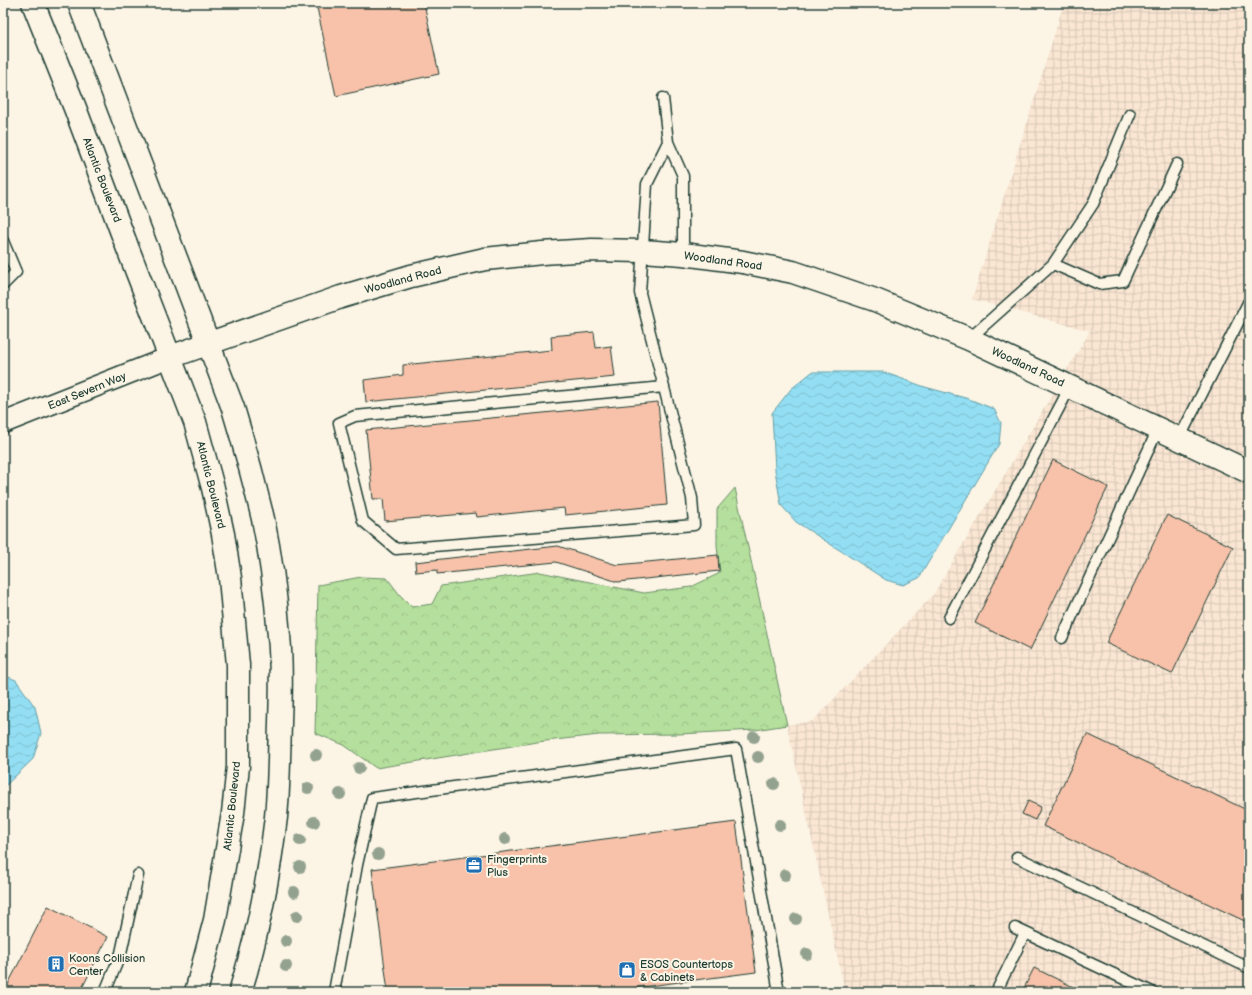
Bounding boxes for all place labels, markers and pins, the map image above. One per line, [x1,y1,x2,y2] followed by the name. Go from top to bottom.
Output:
[487,853,548,879] place label: Fingerprints Plus
[464,855,484,875] office icon: Fingerprints Plus
[69,952,145,978] place label: Koons Collision Center
[46,954,66,974] building icon: Koons Collision Center
[640,958,733,984] place label: ESOS Countertops & Cabinets
[617,960,637,980] shop icon: ESOS Countertops & Cabinets

